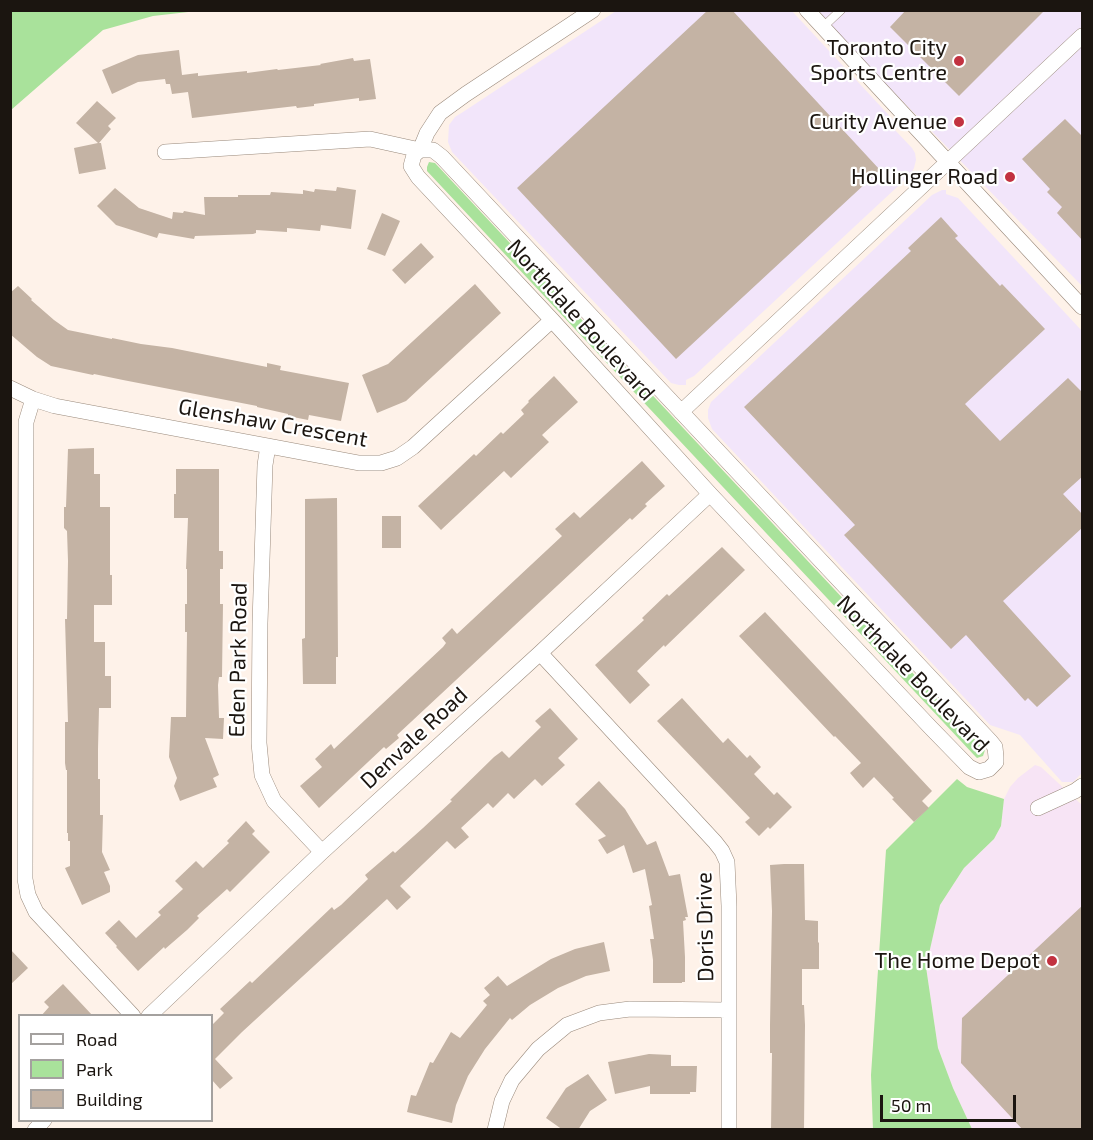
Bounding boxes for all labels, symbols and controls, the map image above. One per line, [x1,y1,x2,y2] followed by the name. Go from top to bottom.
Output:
[810,35,947,86] place label: Toronto City Sports Centre
[952,54,966,68] marker: Toronto City Sports Centre
[809,109,947,135] place label: Curity Avenue
[952,115,966,129] marker: Curity Avenue
[851,164,998,190] place label: Hollinger Road
[1003,170,1017,184] marker: Hollinger Road
[502,234,660,406] street label: Northdale Boulevard
[176,393,370,453] street label: Glenshaw Crescent
[223,582,253,738] street label: Eden Park Road
[831,590,995,758] street label: Northdale Boulevard
[355,682,473,794] street label: Denvale Road
[691,872,719,982] street label: Doris Drive
[874,948,1040,974] place label: The Home Depot
[1045,954,1059,968] marker: The Home Depot
[18,1014,213,1122] legend
[76,1028,117,1050] text: Road
[76,1058,113,1080] text: Park
[883,1083,1020,1121] scale bar
[76,1088,143,1110] text: Building
[891,1094,931,1116] text: 50 m

